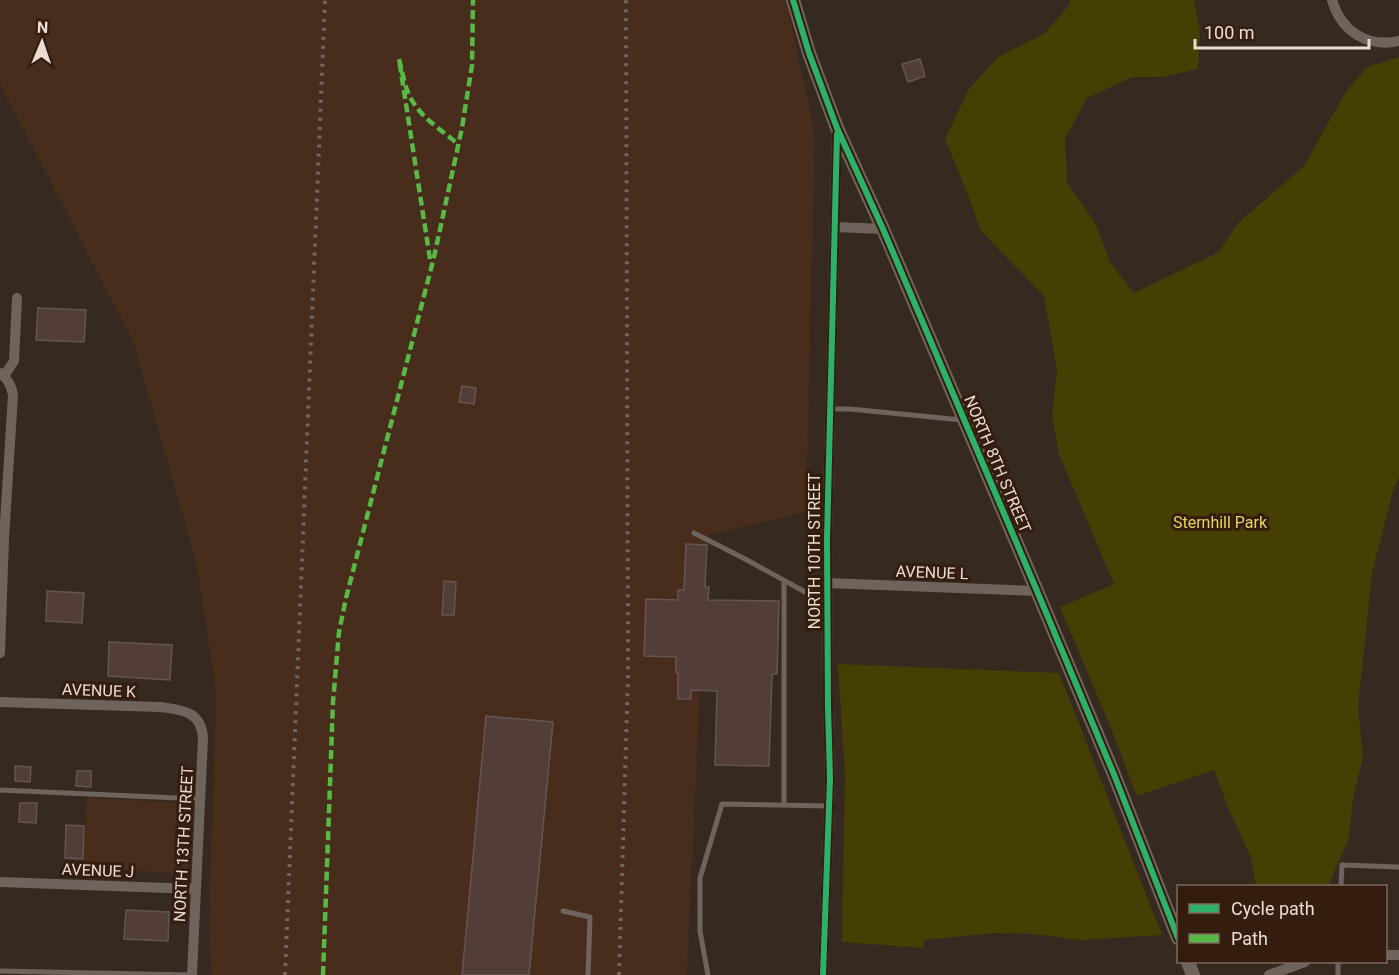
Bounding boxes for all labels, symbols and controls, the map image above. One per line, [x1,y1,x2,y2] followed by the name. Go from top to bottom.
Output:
[12,12,72,72] north arrow
[1195,12,1369,50] scale bar
[37,18,48,37] text: N
[1204,22,1255,43] text: 100 m
[960,393,1035,536] street label: NORTH 8TH STREET
[805,472,824,629] street label: NORTH 10TH STREET
[1173,513,1268,532] park label: Sternhill Park
[895,562,969,583] street label: AVENUE L
[62,680,137,701] street label: AVENUE K
[170,765,197,923] street label: NORTH 13TH STREET
[61,860,135,881] street label: AVENUE J
[1177,885,1387,963] legend
[1231,898,1315,919] text: Cycle path
[1231,928,1268,949] text: Path

